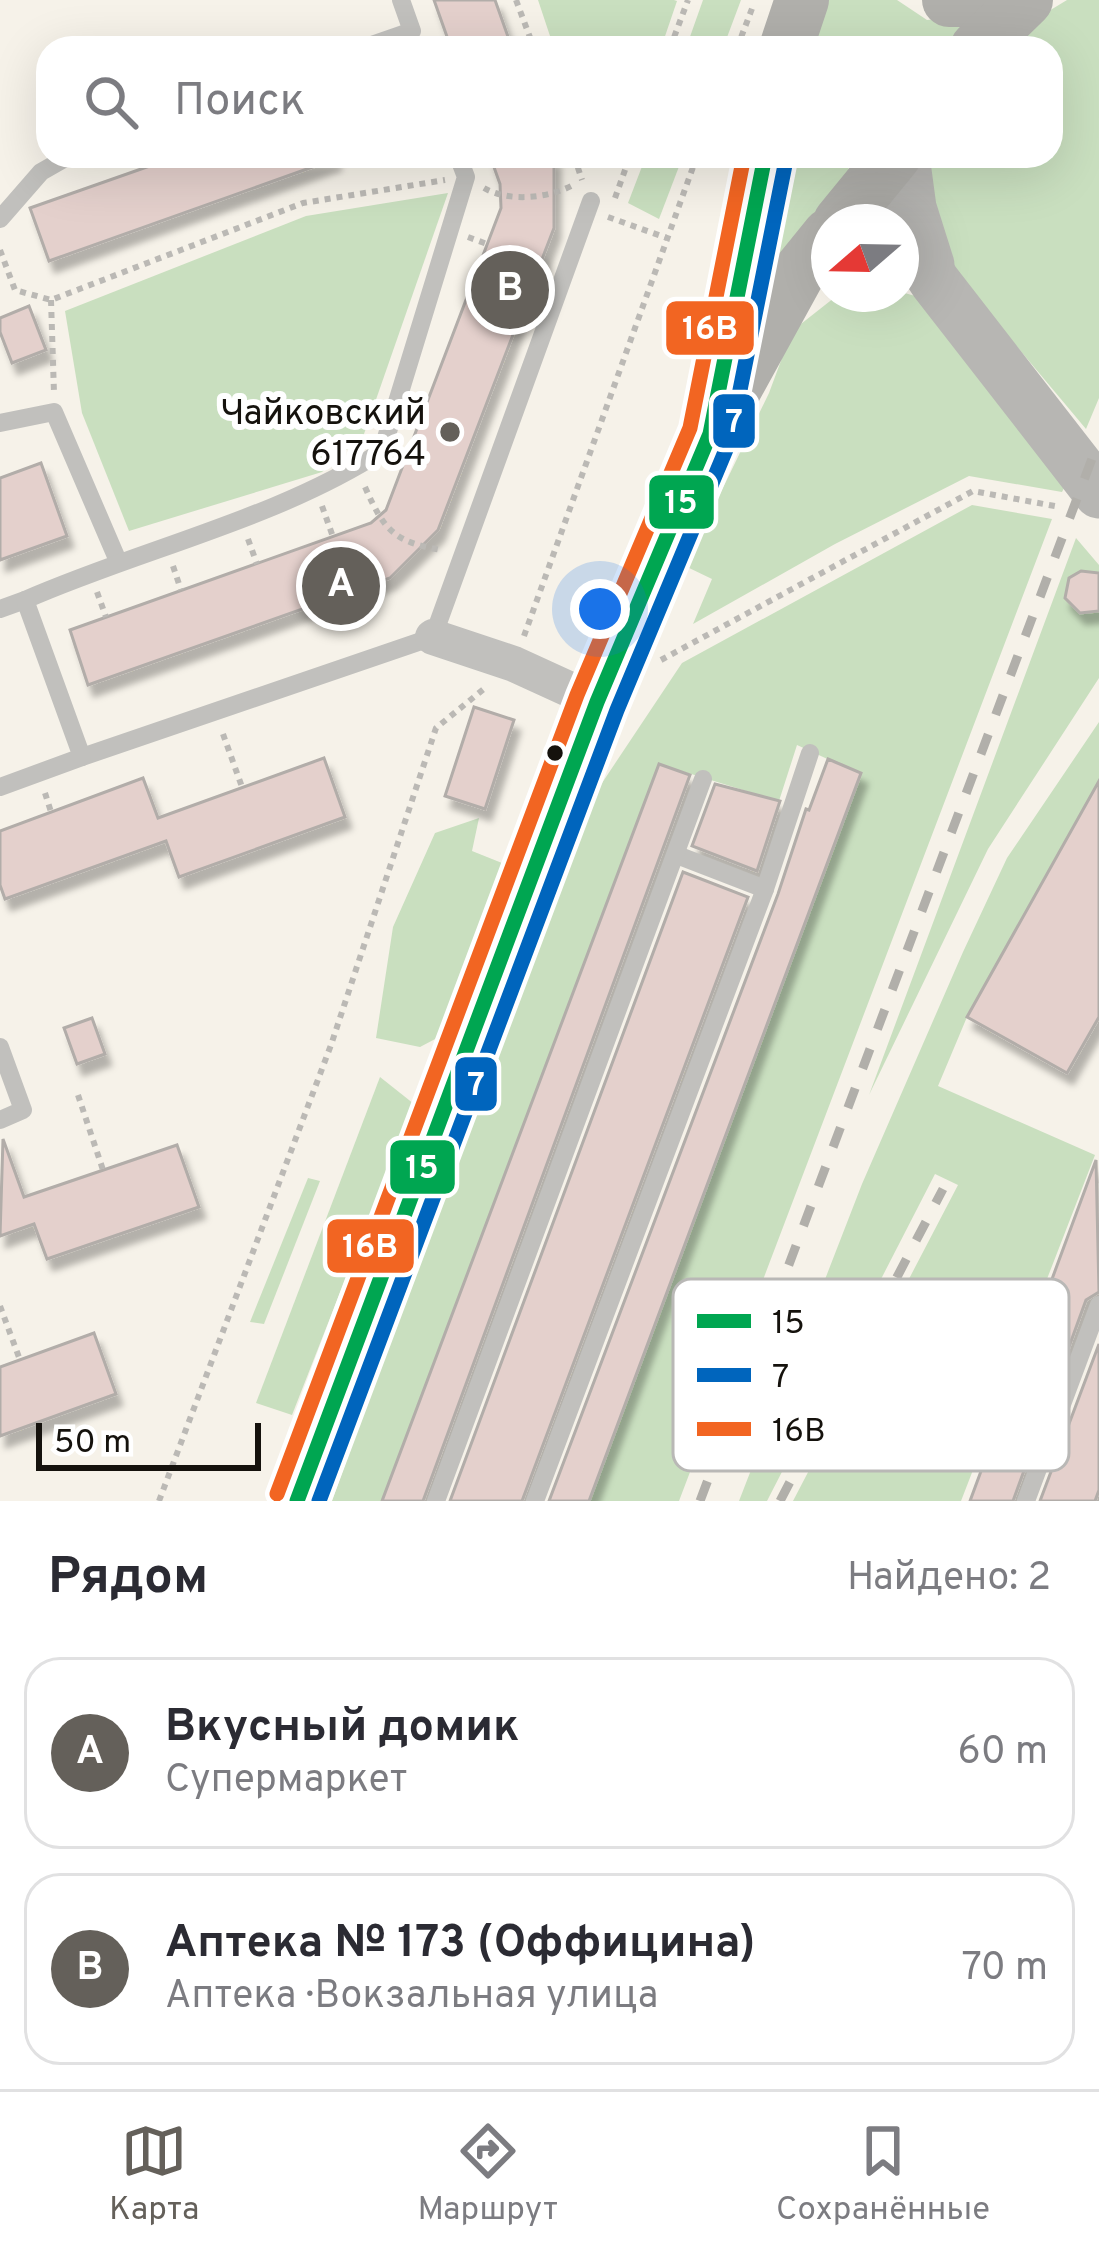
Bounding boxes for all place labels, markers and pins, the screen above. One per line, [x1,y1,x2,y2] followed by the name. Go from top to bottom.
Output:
[471,245,549,335] pin: B
[220,392,426,479] place label: Чайковский 617764
[437,419,463,445] marker: Чайковский 617764
[302,541,380,631] pin: A
[544,742,566,764] unlabelled marker

